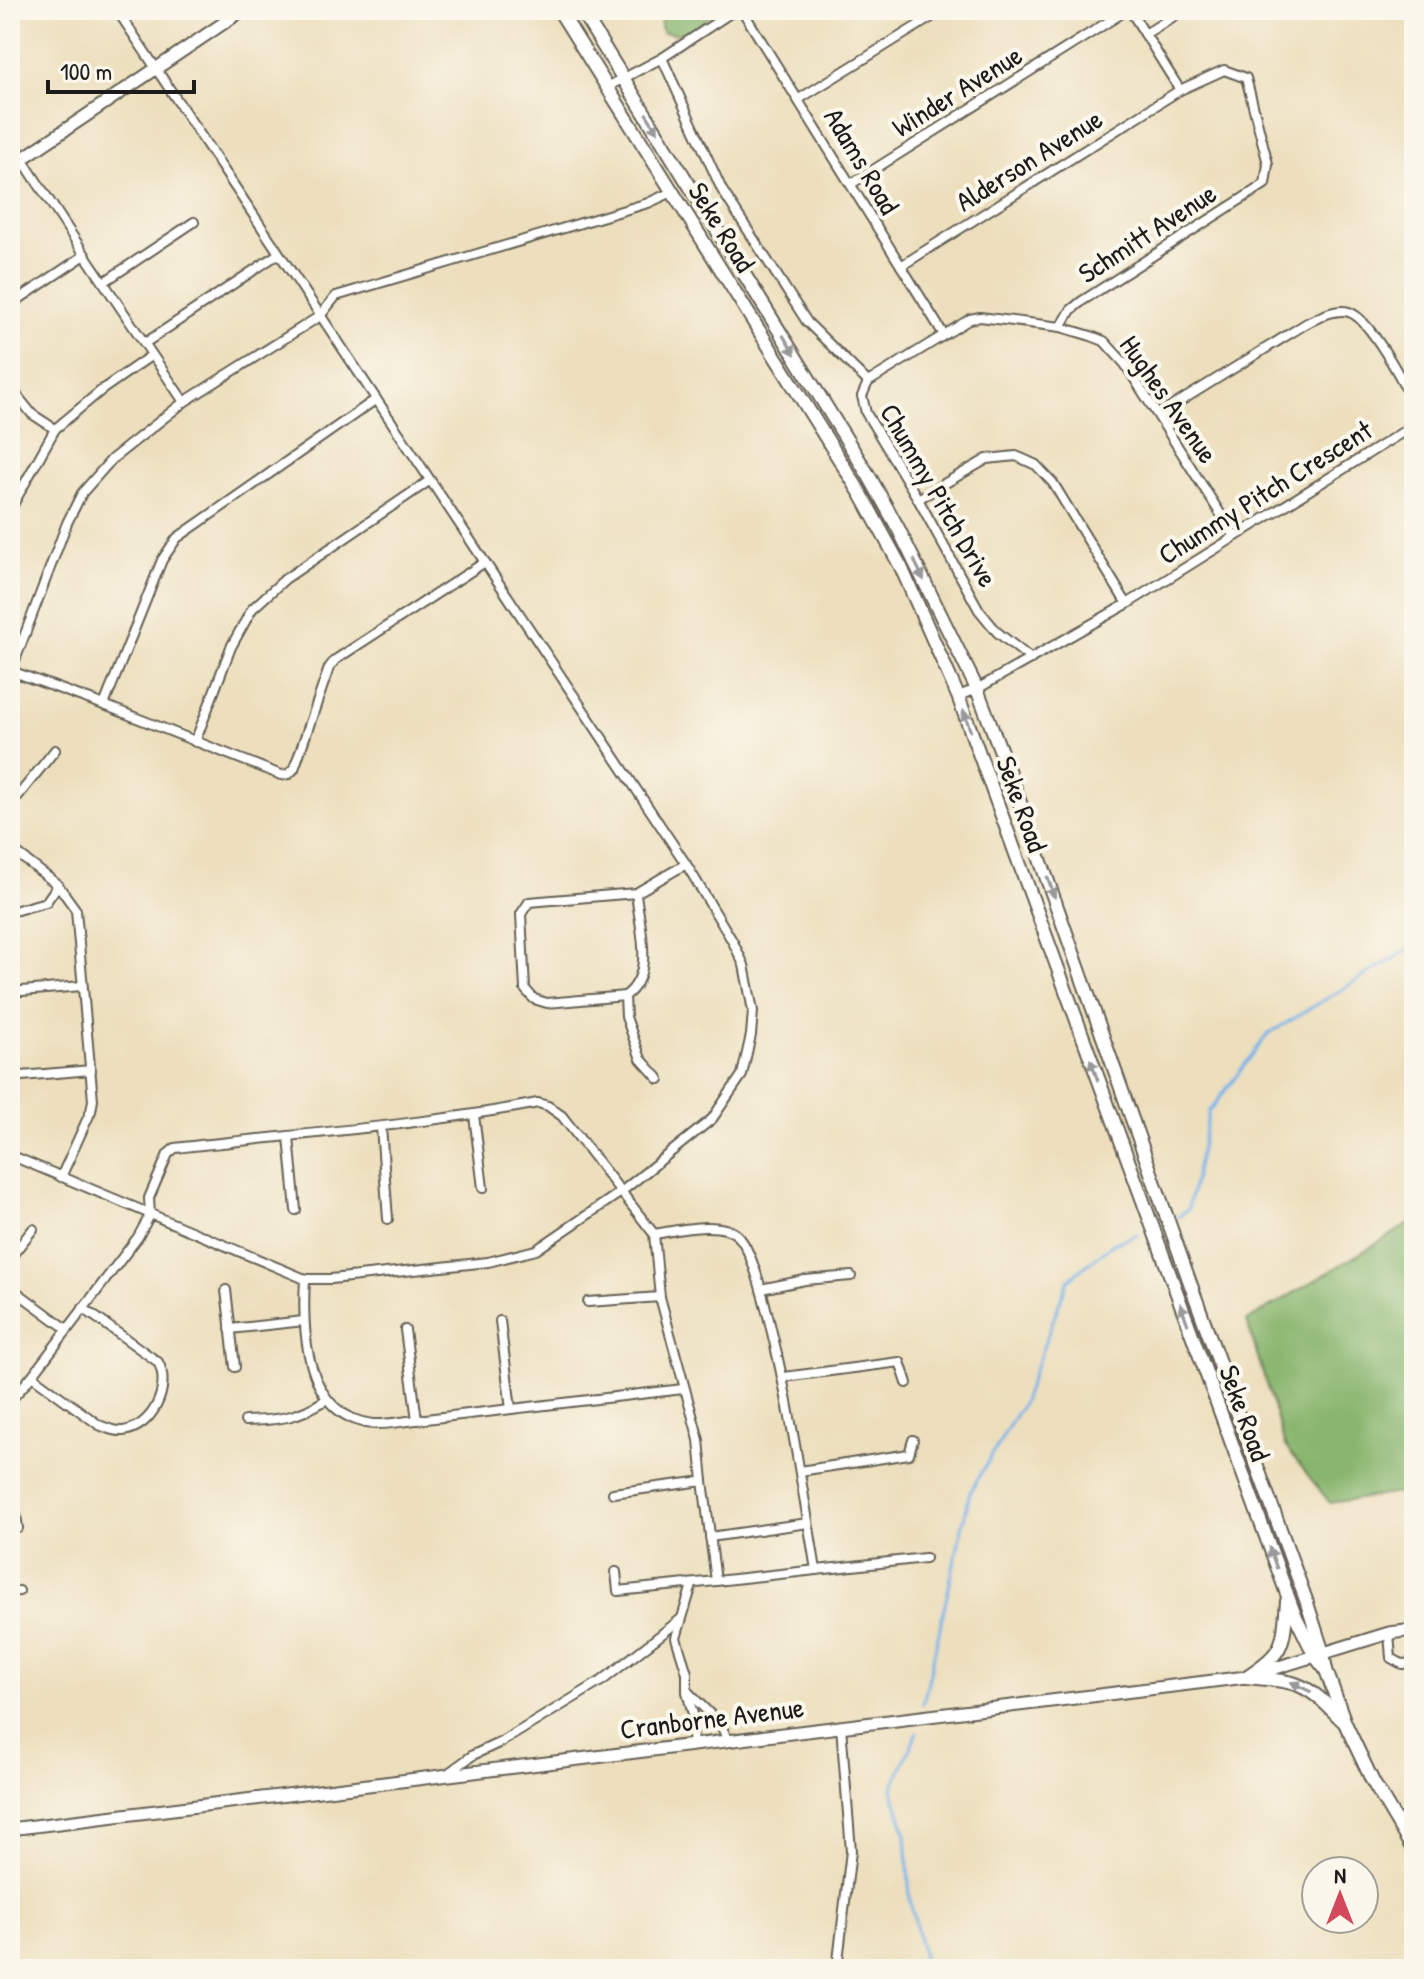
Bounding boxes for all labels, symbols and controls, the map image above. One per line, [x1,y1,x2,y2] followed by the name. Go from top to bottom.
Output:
[885,36,1029,146] street label: Winder Avenue
[48,44,194,94] scale bar
[60,55,112,87] text: 100 m
[948,100,1110,220] street label: Alderson Avenue
[815,101,909,221] street label: Adams Road
[645,113,660,134] one-way arrow
[1071,174,1223,292] street label: Schmitt Avenue
[680,175,764,279] street label: Seke Road
[1111,328,1227,470] street label: Hughes Avenue
[781,334,795,356] one-way arrow
[871,396,1007,594] street label: Chummy Pitch Drive
[1151,411,1379,573] street label: Chummy Pitch Crescent
[912,558,926,581] one-way arrow
[960,708,972,732] one-way arrow
[987,751,1057,857] street label: Seke Road
[1045,875,1057,899] one-way arrow
[1087,1058,1100,1082] one-way arrow
[1177,1302,1189,1326] one-way arrow
[1210,1360,1280,1466] street label: Seke Road
[1267,1546,1279,1570] one-way arrow
[1290,1680,1313,1694] one-way arrow
[618,1688,806,1748] street label: Cranborne Avenue
[1300,1855,1380,1935] north arrow
[1334,1860,1346,1890] text: N

